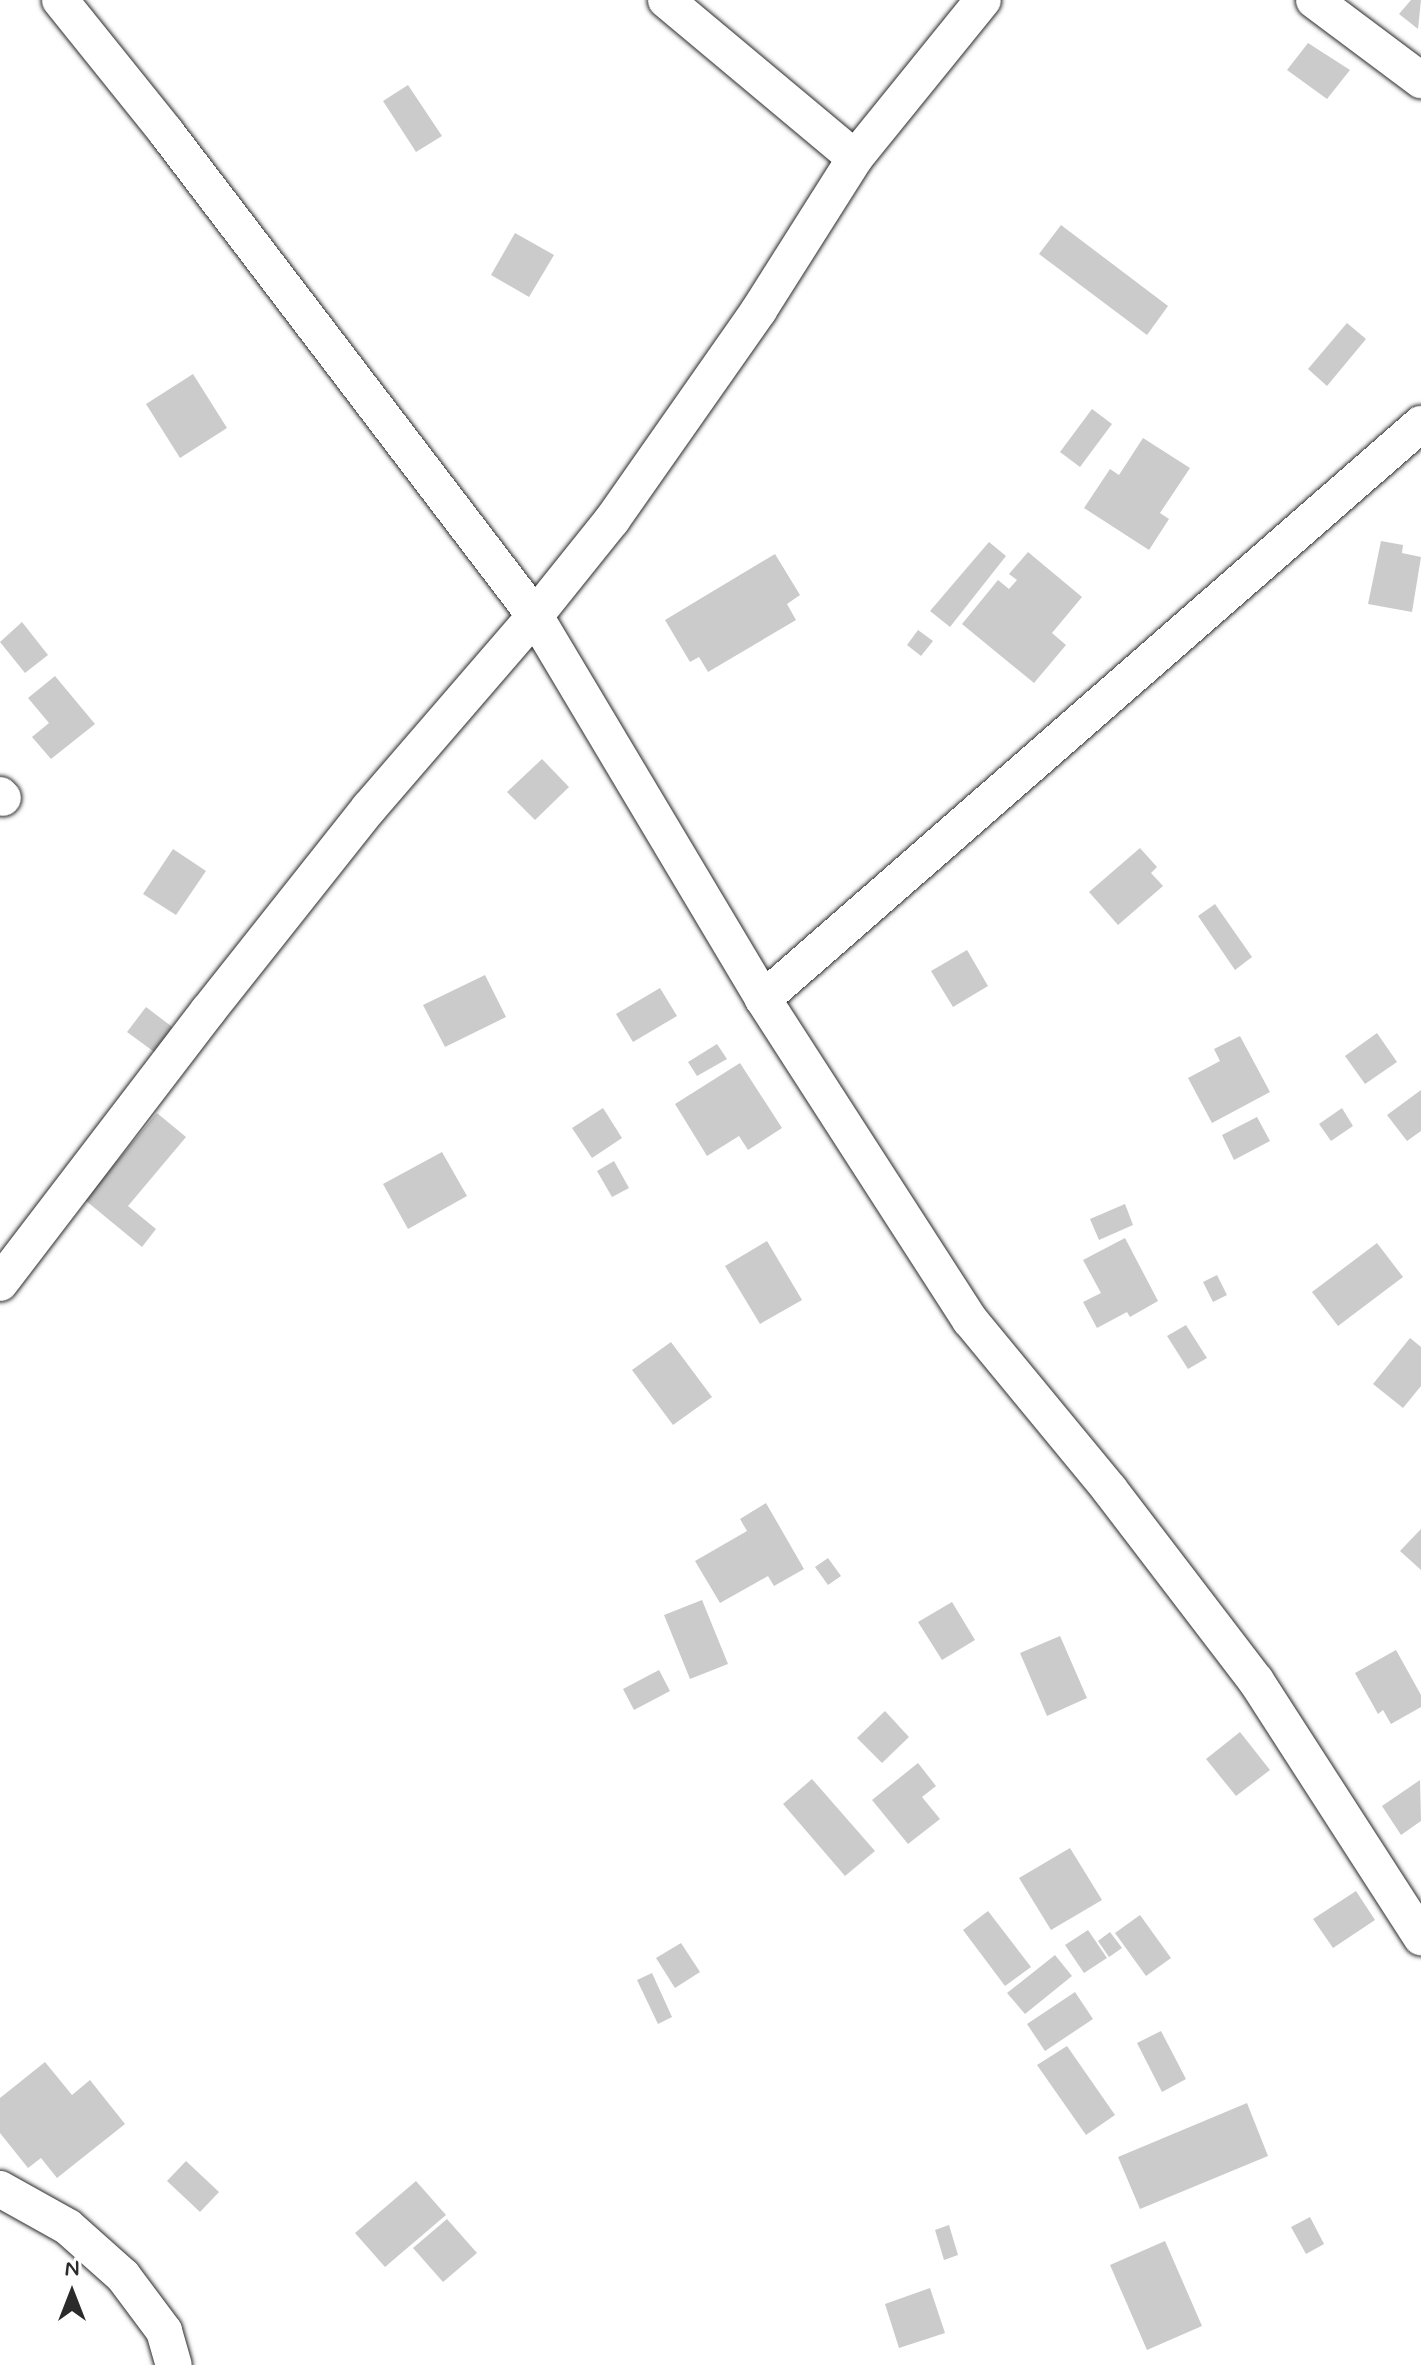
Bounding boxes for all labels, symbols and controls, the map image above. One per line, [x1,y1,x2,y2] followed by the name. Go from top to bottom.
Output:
[32,2253,112,2333] north arrow
[65,2255,79,2283] text: N

